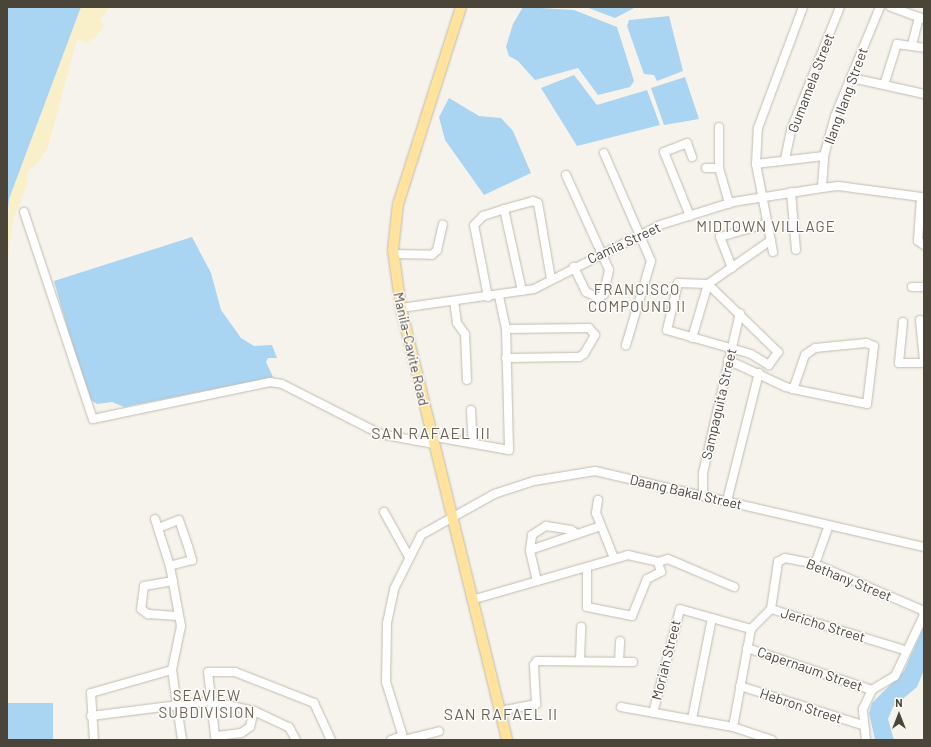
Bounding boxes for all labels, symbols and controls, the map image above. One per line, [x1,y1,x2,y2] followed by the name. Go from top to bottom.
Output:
[784,31,838,135] street label: Gumamela Street
[821,45,871,147] street label: Ilang Ilang Street
[696,218,836,236] district label: MIDTOWN VILLAGE
[585,219,663,267] street label: Camia Street
[588,280,686,315] district label: FRANCISCO COMPOUND II
[390,291,432,407] street label: Manila-Cavite Road
[698,347,740,461] street label: Sampaguita Street
[371,423,491,443] district label: SAN RAFAEL III
[628,471,744,513] street label: Daang Bakal Street
[804,555,894,605] street label: Bethany Street
[779,604,867,646] street label: Jericho Street
[648,618,684,702] street label: Moriah Street
[755,643,865,695] street label: Capernaum Street
[758,685,844,727] street label: Hebron Street
[159,686,255,721] district label: SEAVIEW SUBDIVISION
[879,695,919,735] north arrow
[895,696,903,709] text: N
[444,704,558,724] district label: SAN RAFAEL II

